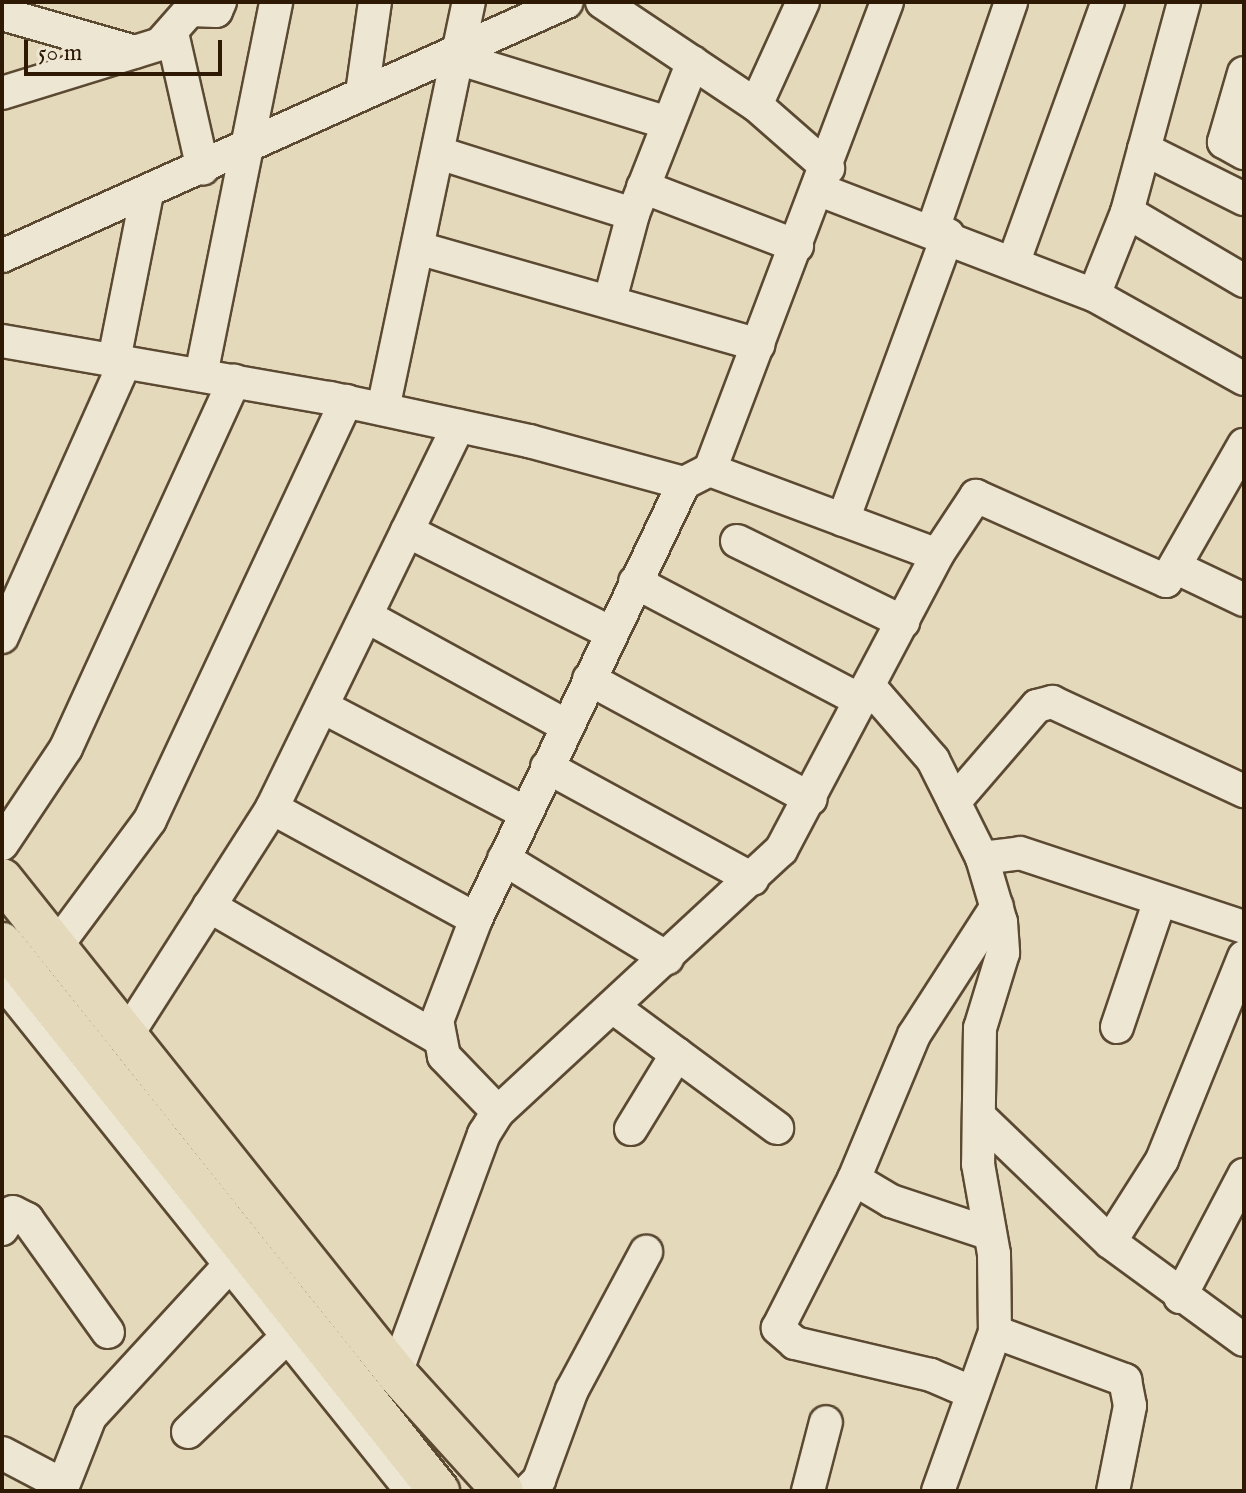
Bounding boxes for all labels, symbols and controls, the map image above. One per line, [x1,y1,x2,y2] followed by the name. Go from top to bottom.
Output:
[28,24,226,74] scale bar
[38,38,82,69] text: 50 m

